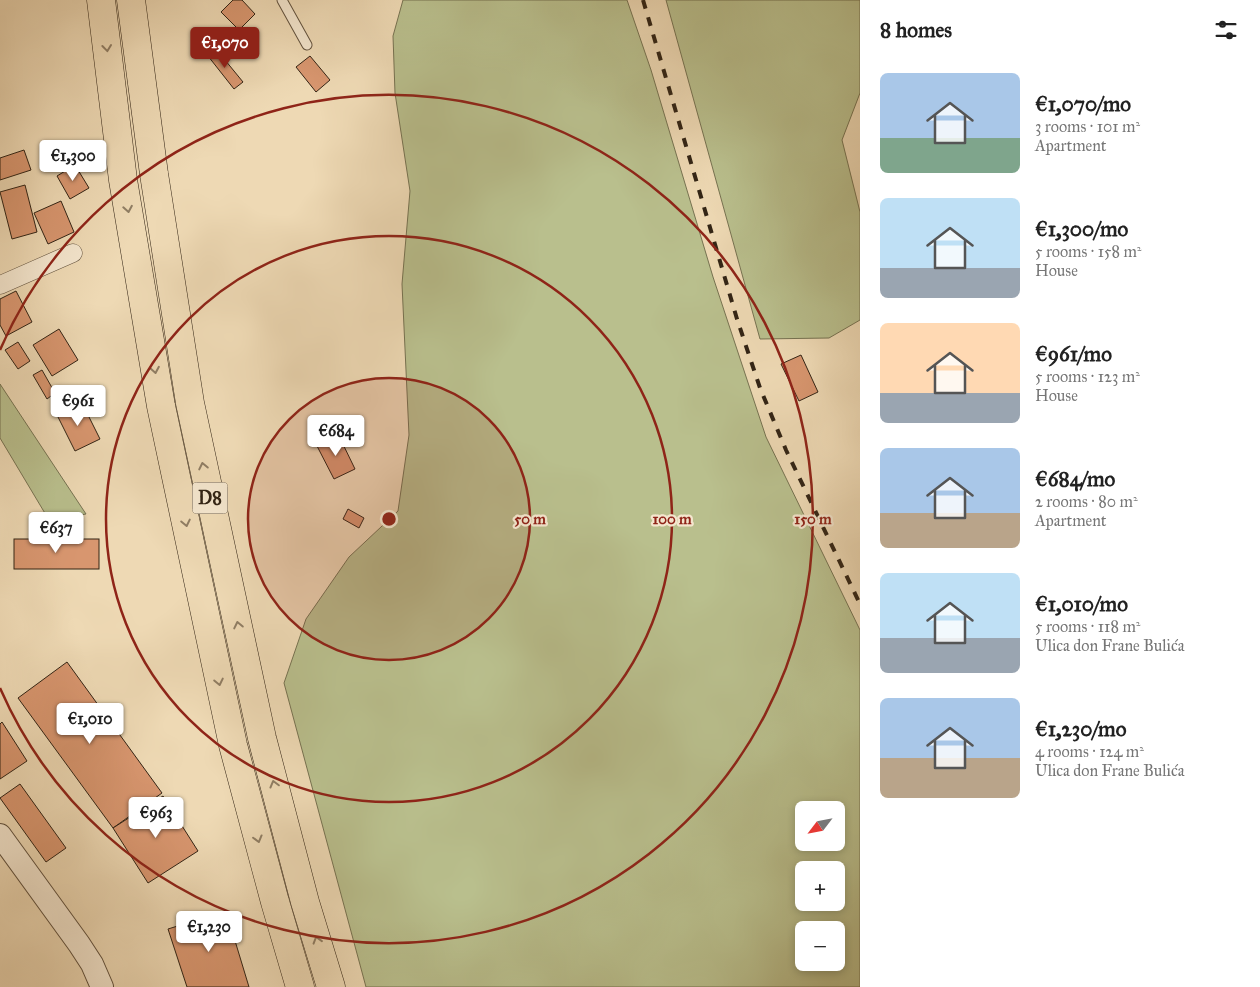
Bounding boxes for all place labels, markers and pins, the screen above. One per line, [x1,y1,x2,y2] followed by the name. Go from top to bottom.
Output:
[184,27,266,69] pin: €1,070
[32,140,114,182] pin: €1,300
[48,384,108,427] pin: €961
[306,414,366,457] pin: €684
[380,510,398,528] centre of rings
[26,512,86,554] pin: €637
[49,702,131,745] pin: €1,010
[126,796,186,839] pin: €963
[168,910,250,953] pin: €1,230

